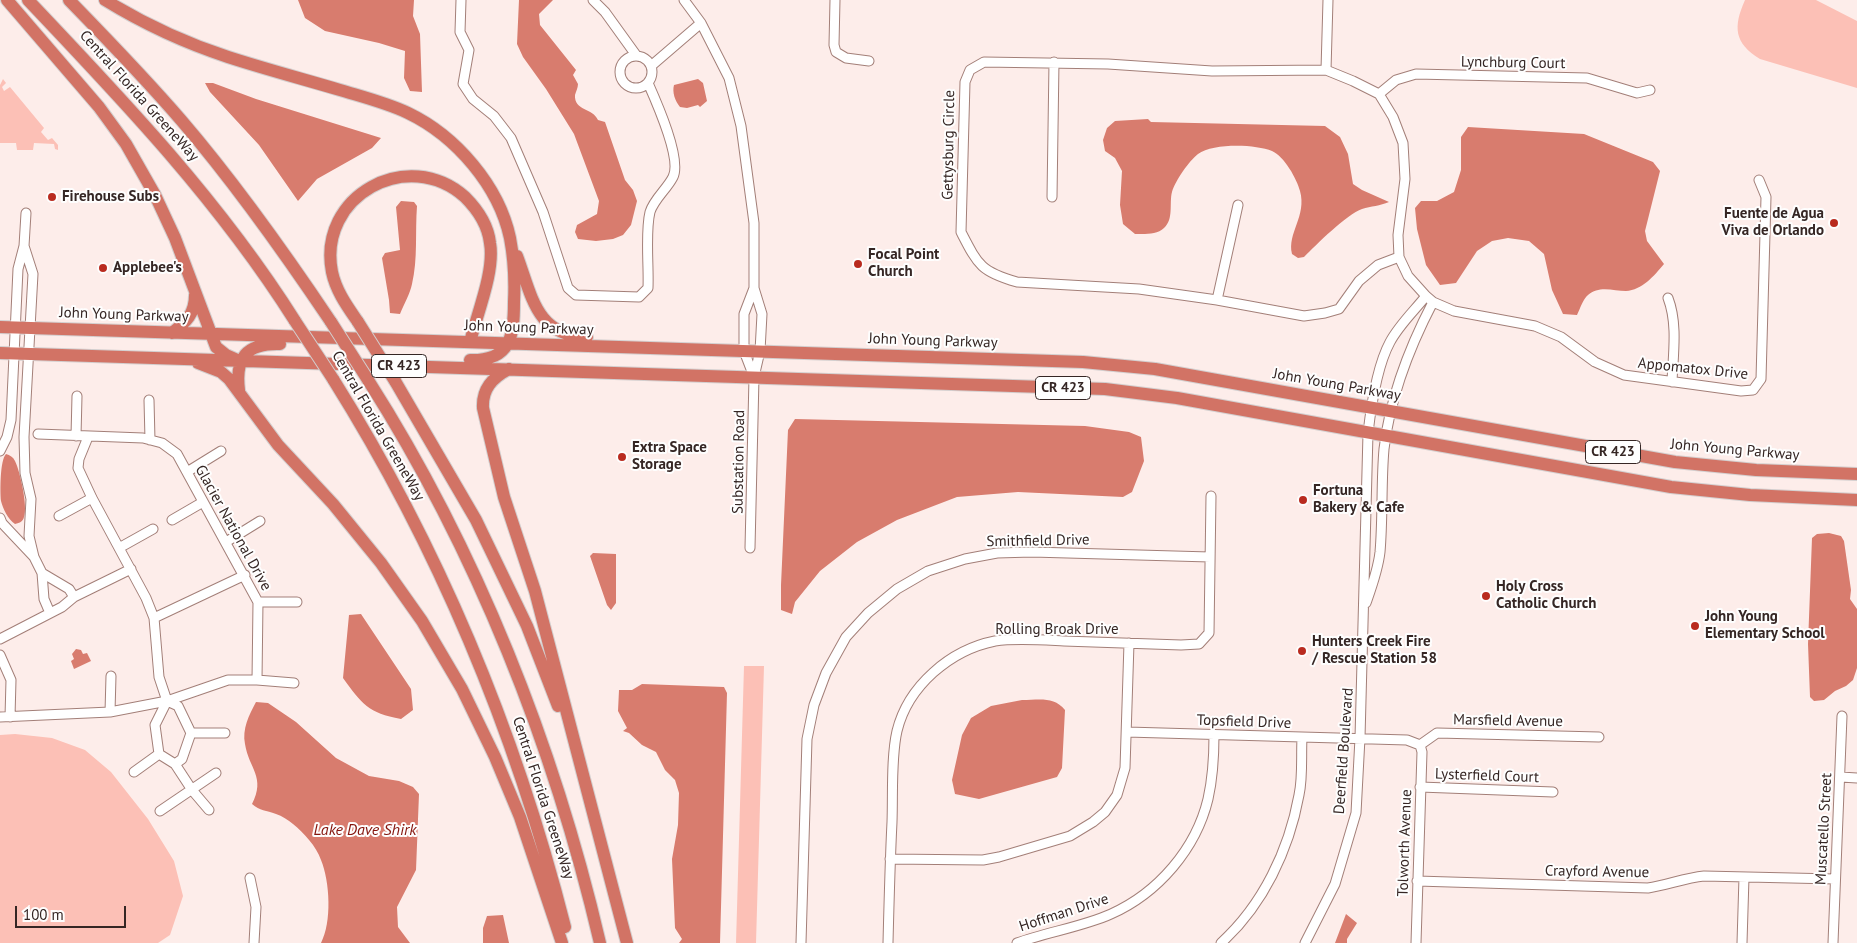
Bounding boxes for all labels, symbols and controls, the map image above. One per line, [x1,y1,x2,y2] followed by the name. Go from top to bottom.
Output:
[75,27,203,165] street label: Central Florida GreeneWay
[1461,53,1565,73] street label: Lynchburg Court
[939,90,959,200] street label: Gettysburg Circle
[62,188,159,206] place label: Firehouse Subs
[46,191,58,203] marker: Firehouse Subs
[1722,205,1824,240] place label: Fuente de Agua Viva de Orlando
[1828,217,1840,229] marker: Fuente de Agua Viva de Orlando
[868,246,939,281] place label: Focal Point Church
[852,258,864,270] marker: Focal Point Church
[113,259,182,277] place label: Applebee's
[97,262,109,274] marker: Applebee's
[59,304,189,326] street label: John Young Parkway
[464,317,594,339] street label: John Young Parkway
[868,330,998,352] street label: John Young Parkway
[328,348,428,504] street label: Central Florida GreeneWay
[372,354,426,378] road number: CR 423
[1637,354,1749,384] street label: Appomatox Drive
[1272,365,1402,405] street label: John Young Parkway
[1036,376,1090,399] road number: CR 423
[729,410,749,514] street label: Substation Road
[1670,435,1800,465] street label: John Young Parkway
[632,439,707,474] place label: Extra Space Storage
[1586,441,1640,464] road number: CR 423
[616,451,628,463] marker: Extra Space Storage
[191,462,275,594] street label: Glacier National Drive
[1313,482,1404,517] place label: Fortuna Bakery & Cafe
[1297,494,1309,506] marker: Fortuna Bakery & Cafe
[986,531,1090,551] street label: Smithfield Drive
[1496,578,1596,613] place label: Holy Cross Catholic Church
[1480,590,1492,602] marker: Holy Cross Catholic Church
[1705,608,1825,643] place label: John Young Elementary School
[1689,620,1701,632] marker: John Young Elementary School
[995,621,1119,639] street label: Rolling Broak Drive
[1312,633,1437,668] place label: Hunters Creek Fire / Rescue Station 58
[1296,645,1308,657] marker: Hunters Creek Fire / Rescue Station 58
[1331,687,1357,815] street label: Deerfield Boulevard
[1196,711,1292,733] street label: Topsfield Drive
[1453,711,1563,731] street label: Marsfield Avenue
[508,714,578,882] street label: Central Florida GreeneWay
[1435,765,1539,787] street label: Lysterfield Court
[1812,773,1836,885] street label: Muscatello Street
[1394,789,1416,897] street label: Tolworth Avenue
[314,820,416,840] water label: Lake Dave Shirk
[1545,862,1649,882] street label: Crayford Avenue
[1017,890,1111,936] street label: Hoffman Drive
[18,896,129,928] scale bar
[23,905,64,924] text: 100 m

